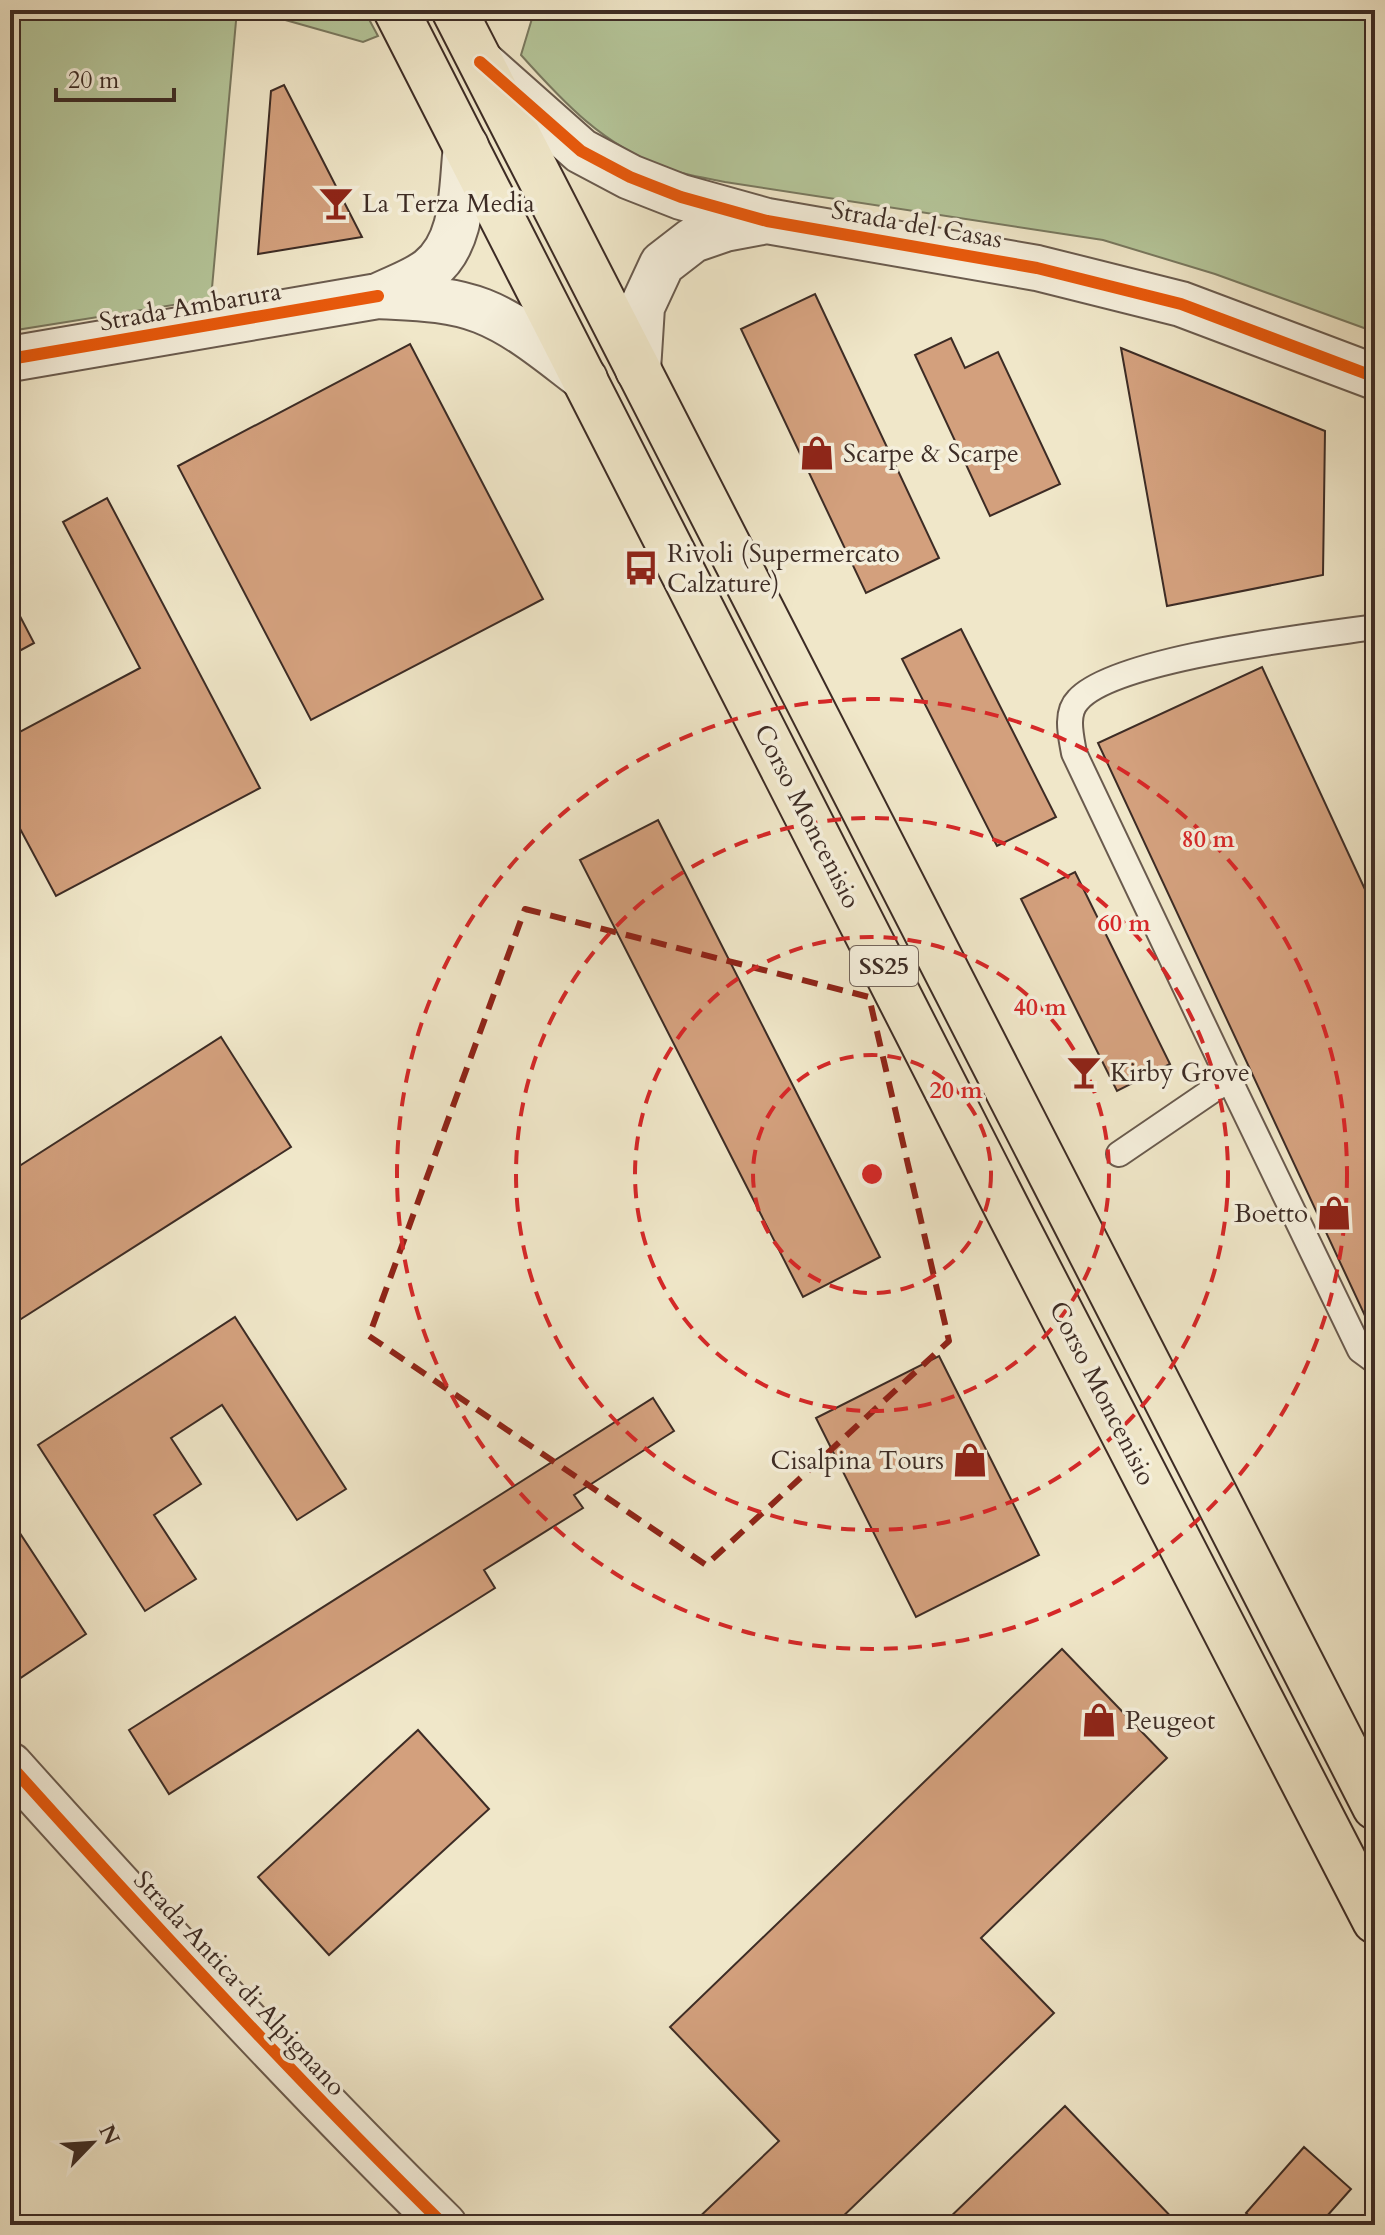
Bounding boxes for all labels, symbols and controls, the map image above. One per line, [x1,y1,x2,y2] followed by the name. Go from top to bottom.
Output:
[56,52,174,102] scale bar
[68,64,120,97] text: 20 m
[317,184,355,222] bar icon: La Terza Media
[362,186,535,221] place label: La Terza Media
[829,192,1005,257] street label: Strada del Casas
[96,273,284,340] street label: Strada Ambarura
[798,434,836,472] shop icon: Scarpe & Scarpe
[843,436,1019,471] place label: Scarpe & Scarpe
[667,536,900,601] place label: Rivoli (Supermercato Calzature)
[622,549,660,587] bus stop icon: Rivoli (Supermercato Calzature)
[746,718,869,914] street label: Corso Moncenisio
[1181,823,1235,856] text: 80 m
[1097,907,1151,940] text: 60 m
[850,946,918,986] road number: SS25
[1013,991,1067,1024] text: 40 m
[1065,1053,1103,1091] bar icon: Kirby Grove
[1110,1055,1250,1090] place label: Kirby Grove
[929,1074,983,1107] text: 20 m
[858,1160,886,1188] centre of rings
[1315,1194,1353,1232] shop icon: Boetto
[1234,1196,1308,1231] place label: Boetto
[1041,1295,1164,1491] street label: Corso Moncenisio
[951,1441,989,1479] shop icon: Cisalpina Tours
[771,1443,944,1478] place label: Cisalpina Tours
[1080,1701,1118,1739] shop icon: Peugeot
[1125,1703,1215,1738] place label: Peugeot
[126,1863,354,2104] street label: Strada Antica di Alpignano
[52,2103,132,2183] north arrow
[92,2120,127,2150] text: N

